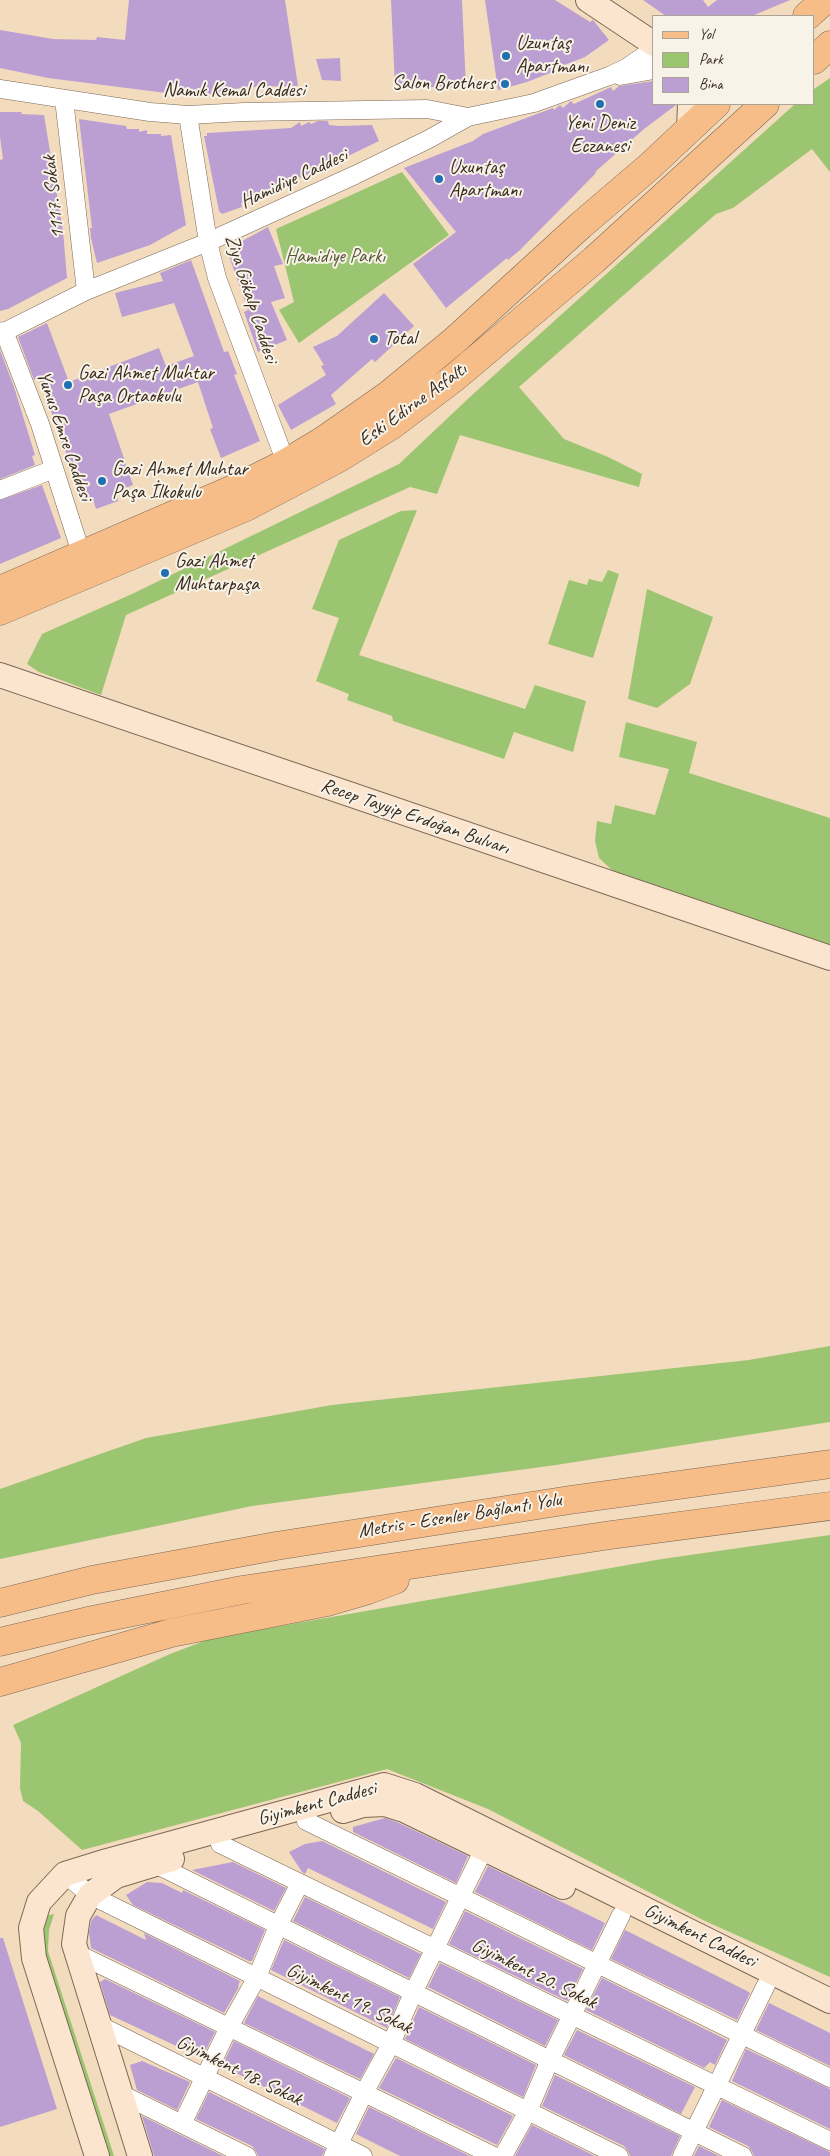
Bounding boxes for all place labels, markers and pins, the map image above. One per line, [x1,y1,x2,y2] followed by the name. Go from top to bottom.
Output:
[516,32,588,79] place label: Uzuntaş Apartmanı
[500,50,512,62] marker: Uzuntaş Apartmanı
[392,72,495,96] place label: Salon Brothers
[499,78,511,90] marker: Salon Brothers
[594,98,606,110] marker: Yeni Deniz Eczanesi
[565,112,635,159] place label: Yeni Deniz Eczanesi
[449,156,521,203] place label: Uxuntaş Apartmanı
[433,173,445,185] marker: Uxuntaş Apartmanı
[384,327,416,351] place label: Total
[368,333,380,345] marker: Total
[78,362,214,409] place label: Gazi Ahmet Muhtar Paşa Ortaokulu
[62,379,74,391] marker: Gazi Ahmet Muhtar Paşa Ortaokulu
[112,458,248,505] place label: Gazi Ahmet Muhtar Paşa İlkokulu
[96,475,108,487] marker: Gazi Ahmet Muhtar Paşa İlkokulu
[175,550,259,597] place label: Gazi Ahmet Muhtarpaşa
[159,567,171,579] marker: Gazi Ahmet Muhtarpaşa

